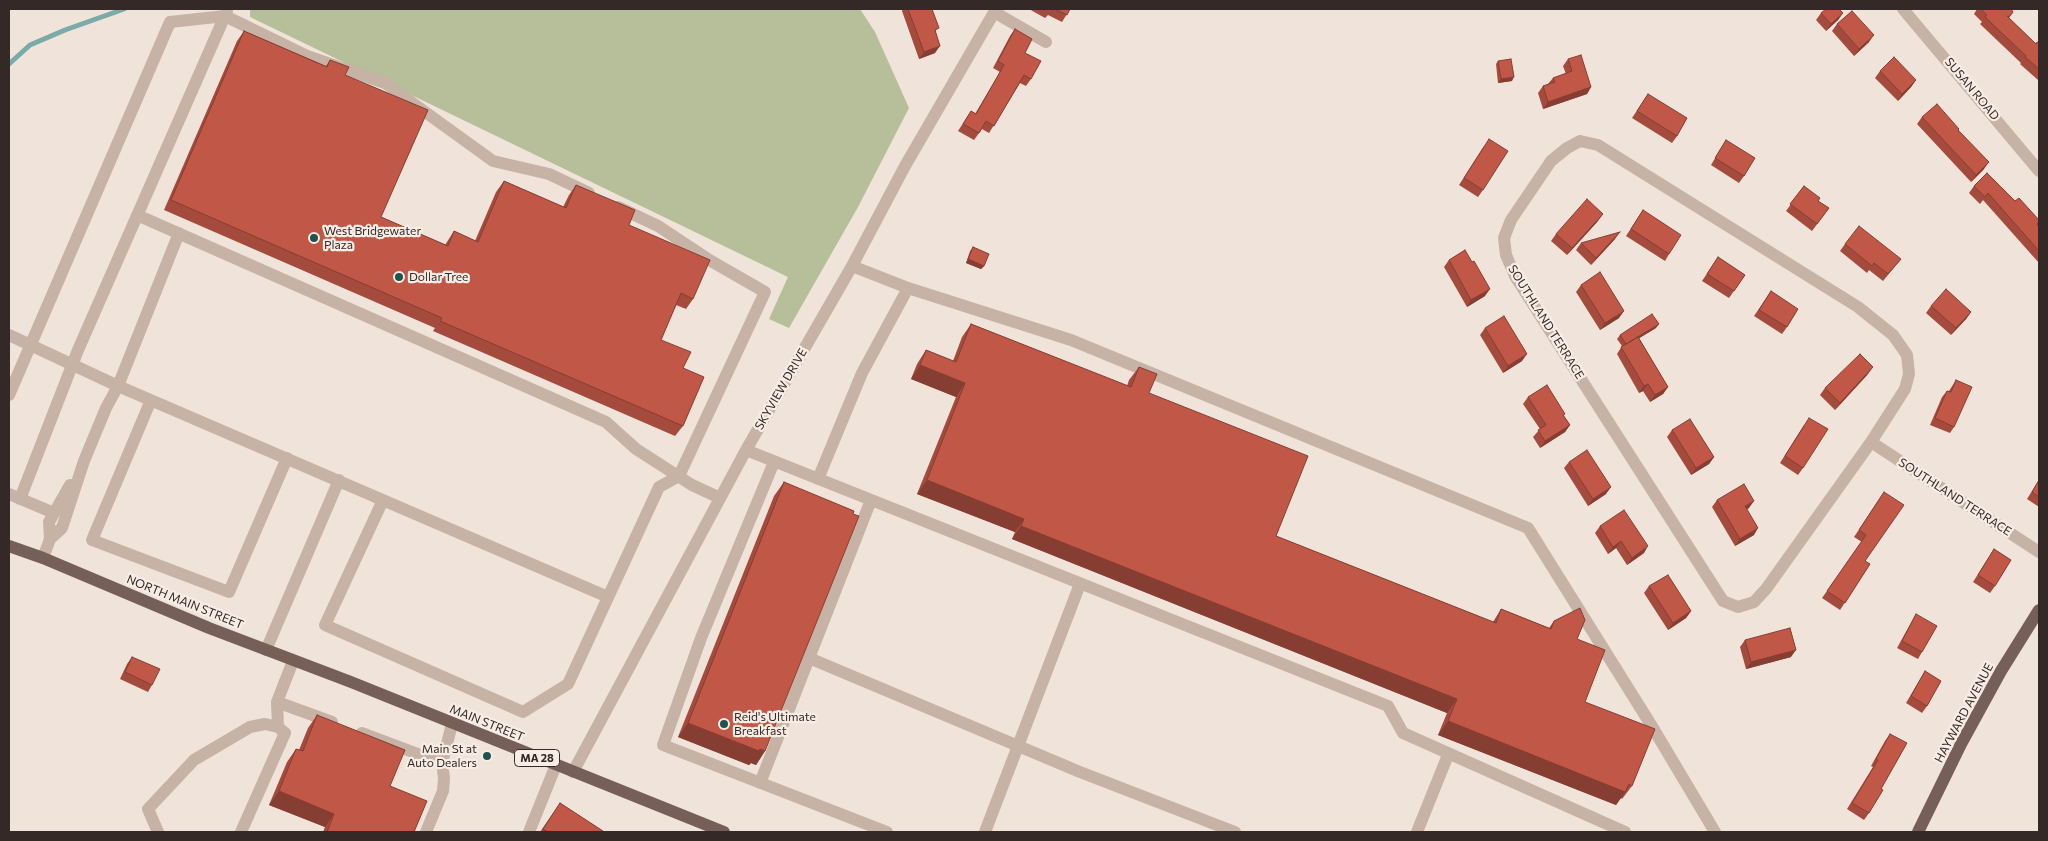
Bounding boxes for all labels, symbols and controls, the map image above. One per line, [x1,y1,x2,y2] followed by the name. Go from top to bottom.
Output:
[1942,55,2002,123] street label: SUSAN ROAD
[324,224,421,252] place label: West Bridgewater Plaza
[308,232,320,244] marker: West Bridgewater Plaza
[1505,262,1587,382] street label: SOUTHLAND TERRACE
[409,270,468,284] place label: Dollar Tree
[393,271,405,283] marker: Dollar Tree
[752,346,810,432] street label: SKYVIEW DRIVE
[1896,455,2014,539] street label: SOUTHLAND TERRACE
[125,572,245,632] street label: NORTH MAIN STREET
[1932,661,1996,765] street label: HAYWARD AVENUE
[448,702,526,744] street label: MAIN STREET
[734,710,816,738] place label: Reid's Ultimate Breakfast
[718,718,730,730] marker: Reid's Ultimate Breakfast
[407,742,477,770] place label: Main St at Auto Dealers
[481,750,493,762] marker: Main St at Auto Dealers
[514,750,560,766] road number: MA 28

